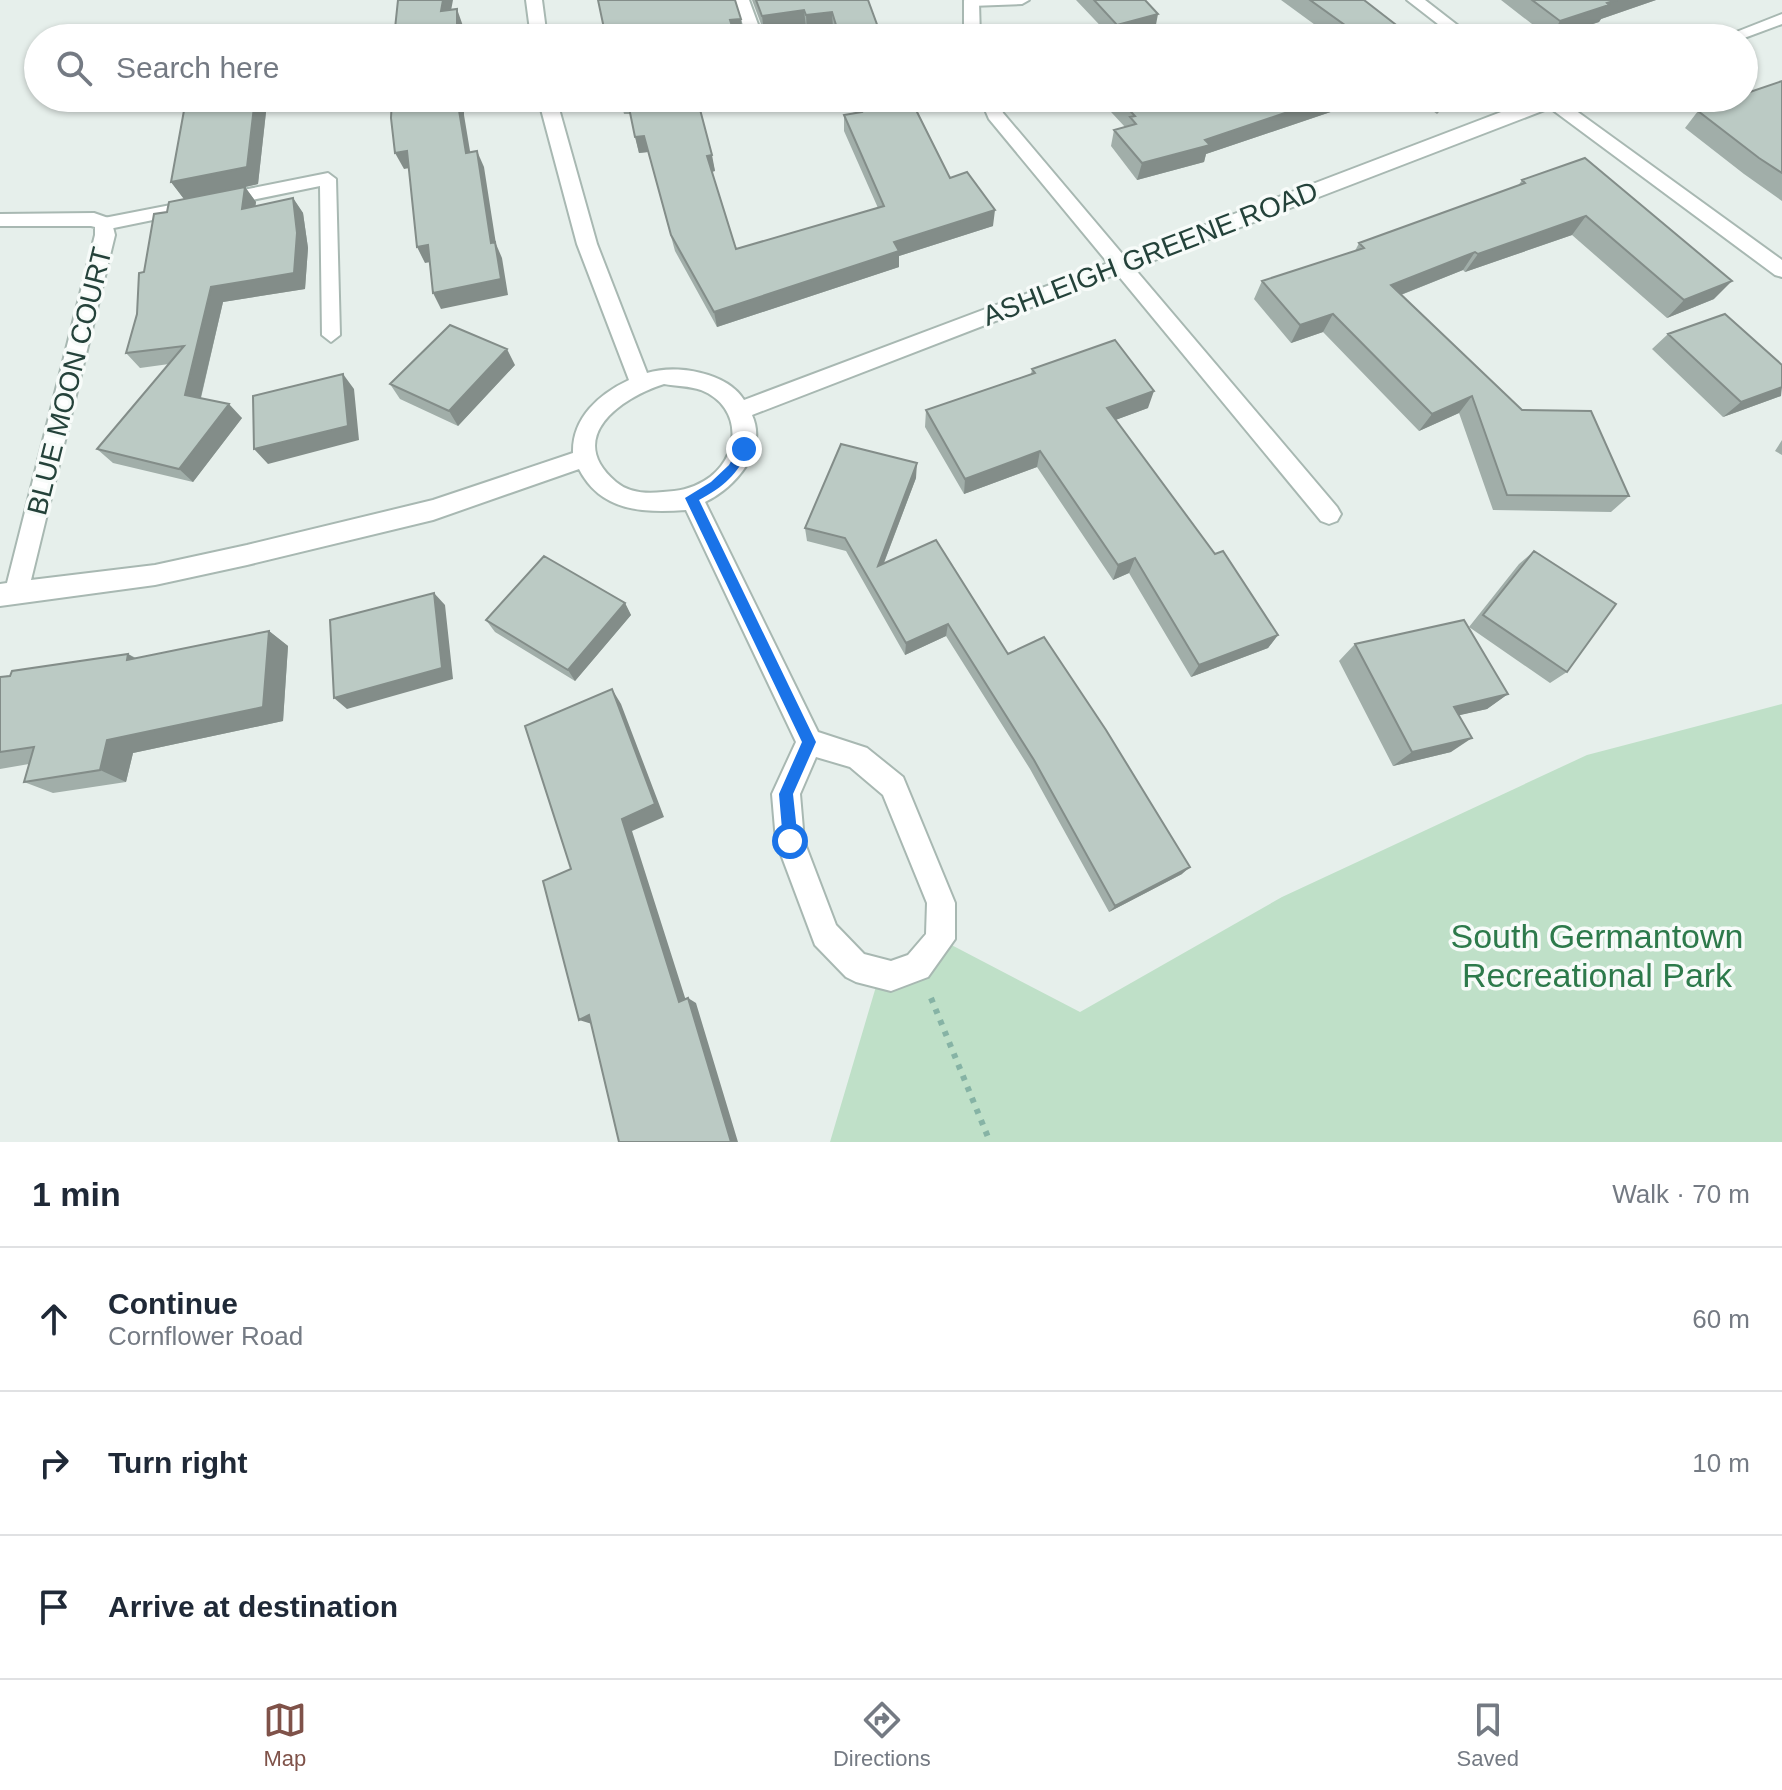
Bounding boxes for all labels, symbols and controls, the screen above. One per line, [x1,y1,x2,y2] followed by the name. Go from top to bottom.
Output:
[24,24,1758,112] search box
[52,46,96,90] icon: search
[116,51,279,84] text: Search here
[978,175,1322,332] street label: ASHLEIGH GREENE ROAD
[21,244,118,518] street label: BLUE MOON COURT
[726,431,762,467] route end
[772,823,808,859] route start
[1451,917,1743,994] park label: South Germantown Recreational Park
[32,1175,121,1213] text: 1 min
[1612,1179,1750,1209] text: Walk · 70 m
[108,1287,238,1320] text: Continue
[32,1297,76,1341] icon: ahead
[1692,1304,1750,1334] text: 60 m
[108,1321,303,1351] text: Cornflower Road
[32,1441,76,1485] icon: right
[108,1446,247,1479] text: Turn right
[1692,1448,1750,1478] text: 10 m
[32,1585,76,1629] icon: arrive
[108,1590,398,1623] text: Arrive at destination
[263,1698,307,1772] tab: Map
[833,1698,931,1772] tab: Directions
[1457,1698,1519,1772] tab: Saved

